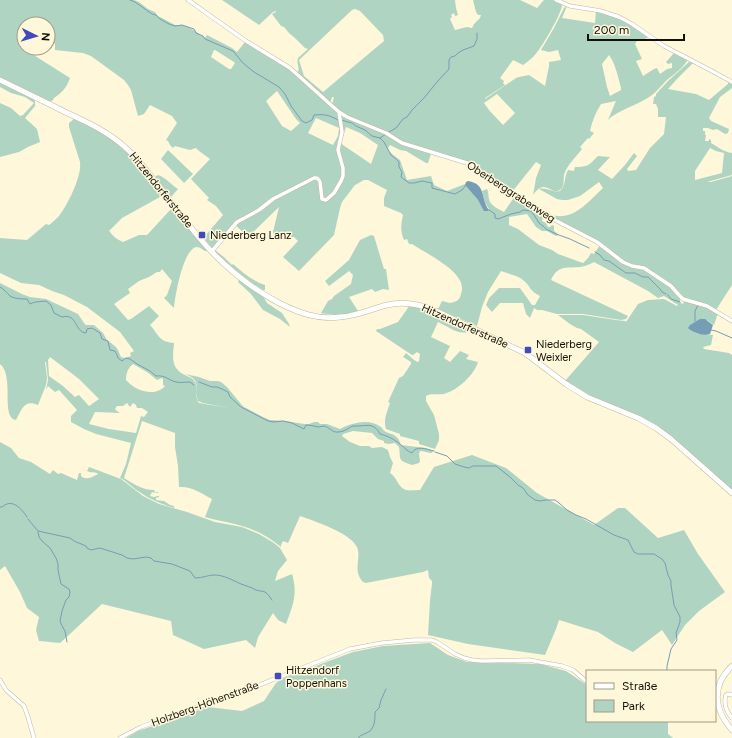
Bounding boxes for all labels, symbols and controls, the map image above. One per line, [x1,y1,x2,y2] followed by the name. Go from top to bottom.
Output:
[16,16,56,56] north arrow
[588,16,684,42] scale bar
[594,23,629,37] text: 200 m
[39,32,52,42] text: N
[126,150,196,230] street label: Hitzendorferstraße
[464,159,558,225] street label: Oberberggrabenweg
[210,229,291,242] place label: Niederberg Lanz
[197,230,207,240] marker: Niederberg Lanz
[420,301,510,351] street label: Hitzendorferstraße
[536,338,592,364] place label: Niederberg Weixler
[523,345,533,355] marker: Niederberg Weixler
[286,664,347,690] place label: Hitzendorf Poppenhans
[586,670,716,722] legend
[273,671,283,681] marker: Hitzendorf Poppenhans
[149,678,261,730] street label: Holzberg-Höhenstraße
[622,679,658,693] text: Straße
[622,699,645,713] text: Park

